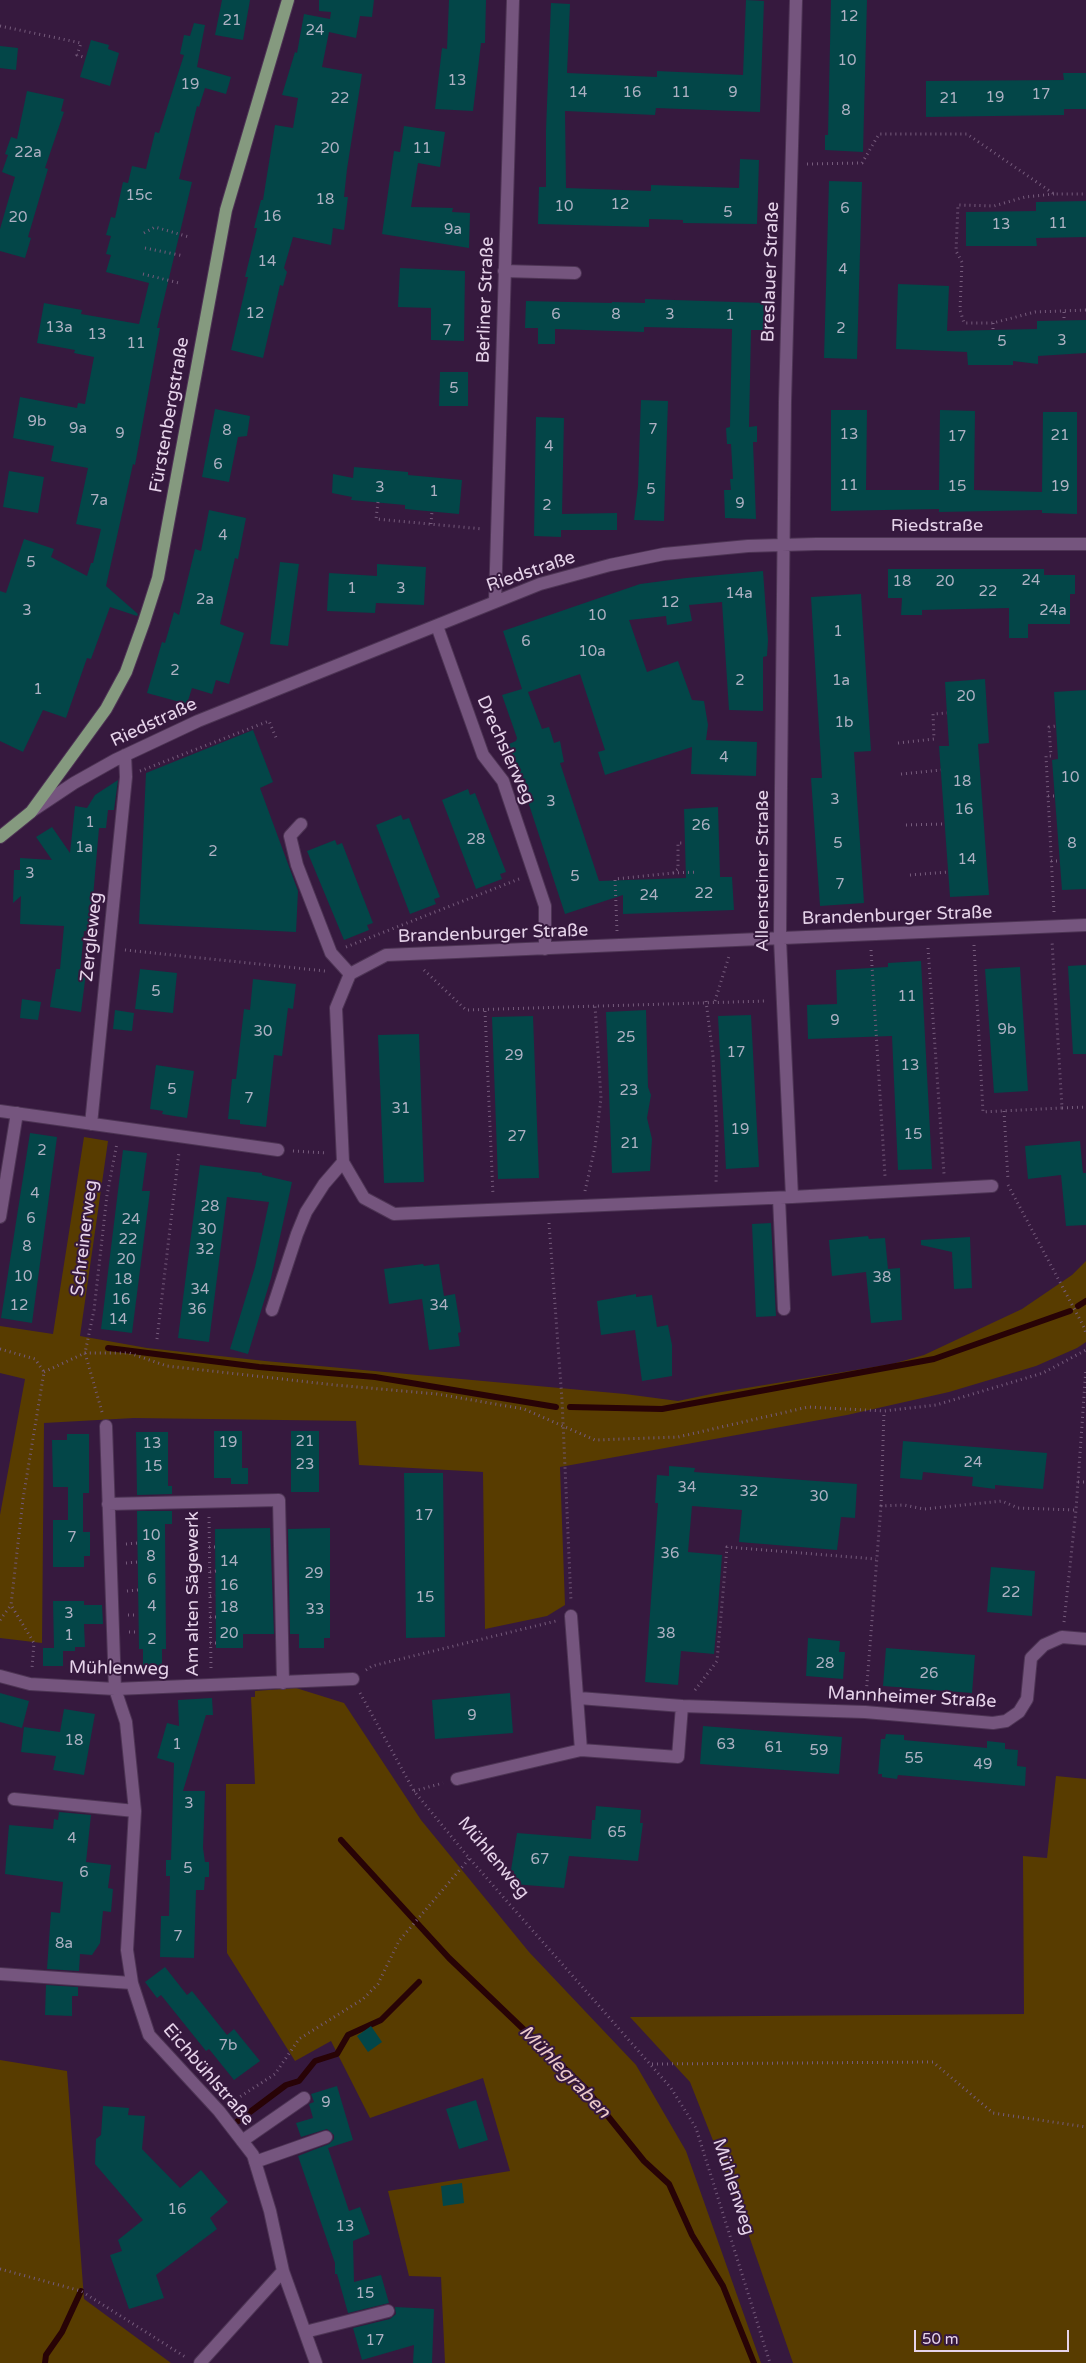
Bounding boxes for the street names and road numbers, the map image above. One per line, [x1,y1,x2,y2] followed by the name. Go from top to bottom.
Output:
[758,201,784,343] street label: Breslauer Straße
[473,236,499,364] street label: Berliner Straße
[146,335,194,495] street label: Fürstenbergstraße
[891,515,983,537] street label: Riedstraße
[484,547,578,597] street label: Riedstraße
[471,692,539,808] street label: Drechslerweg
[108,694,200,752] street label: Riedstraße
[752,790,774,952] street label: Allensteiner Straße
[77,891,107,983] street label: Zergleweg
[801,902,993,930] street label: Brandenburger Straße
[397,920,589,948] street label: Brandenburger Straße
[67,1179,103,1297] street label: Schreinerweg
[182,1511,204,1677] street label: Am alten Sägewerk
[69,1657,169,1681] street label: Mühlenweg
[827,1683,997,1713] street label: Mannheimer Straße
[453,1813,533,1903] street label: Mühlenweg
[158,2020,258,2130] street label: Eichbühlstraße
[707,2136,759,2238] street label: Mühlenweg

